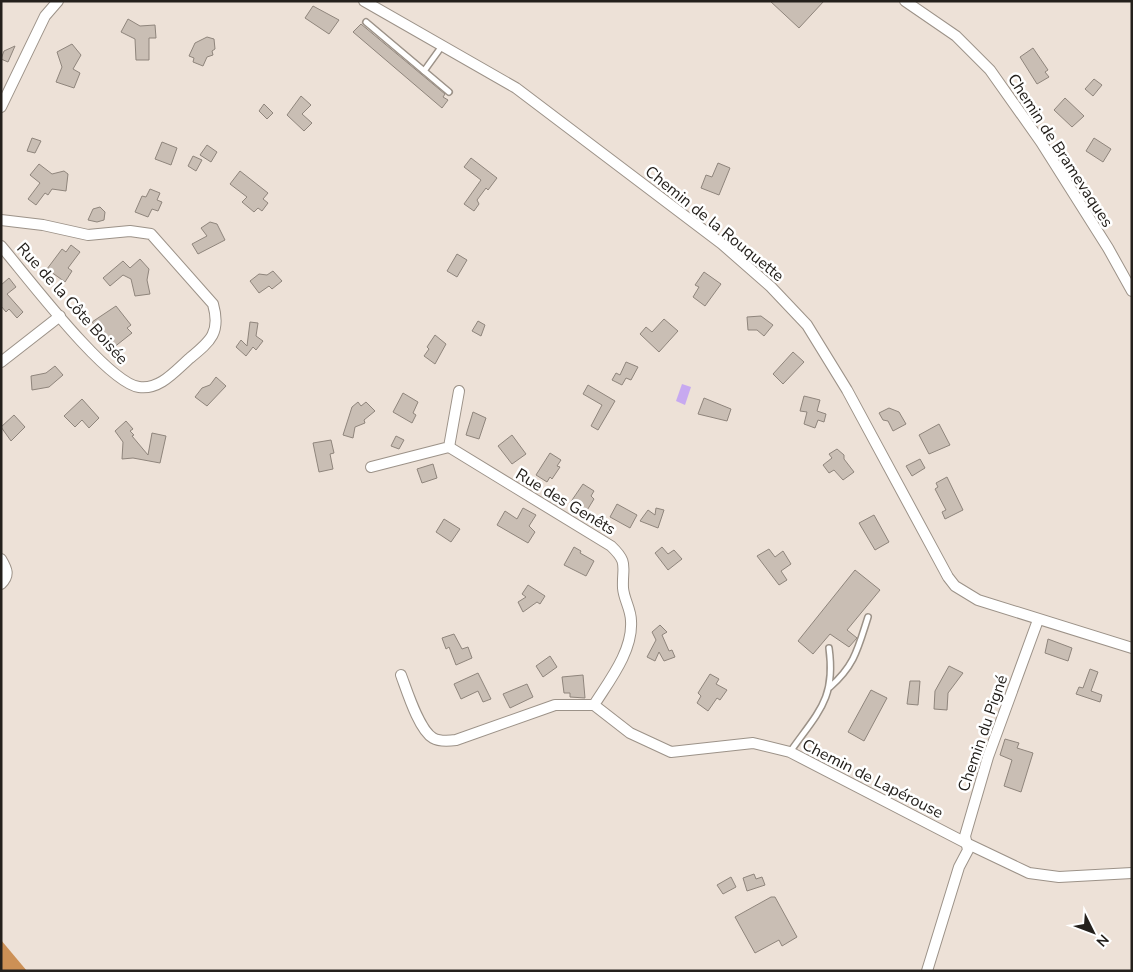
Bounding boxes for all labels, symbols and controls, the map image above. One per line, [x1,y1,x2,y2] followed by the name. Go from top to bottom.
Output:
[1002,69,1118,232] street label: Chemin de Bramevaques
[640,161,788,287] street label: Chemin de la Rouquette
[12,238,133,369] street label: Rue de la Côte Boisée
[511,463,620,540] street label: Rue des Genêts
[953,672,1013,795] street label: Chemin du Pigné
[798,734,947,824] street label: Chemin de Lapérouse
[1068,907,1118,957] north arrow
[1092,930,1113,951] text: N

